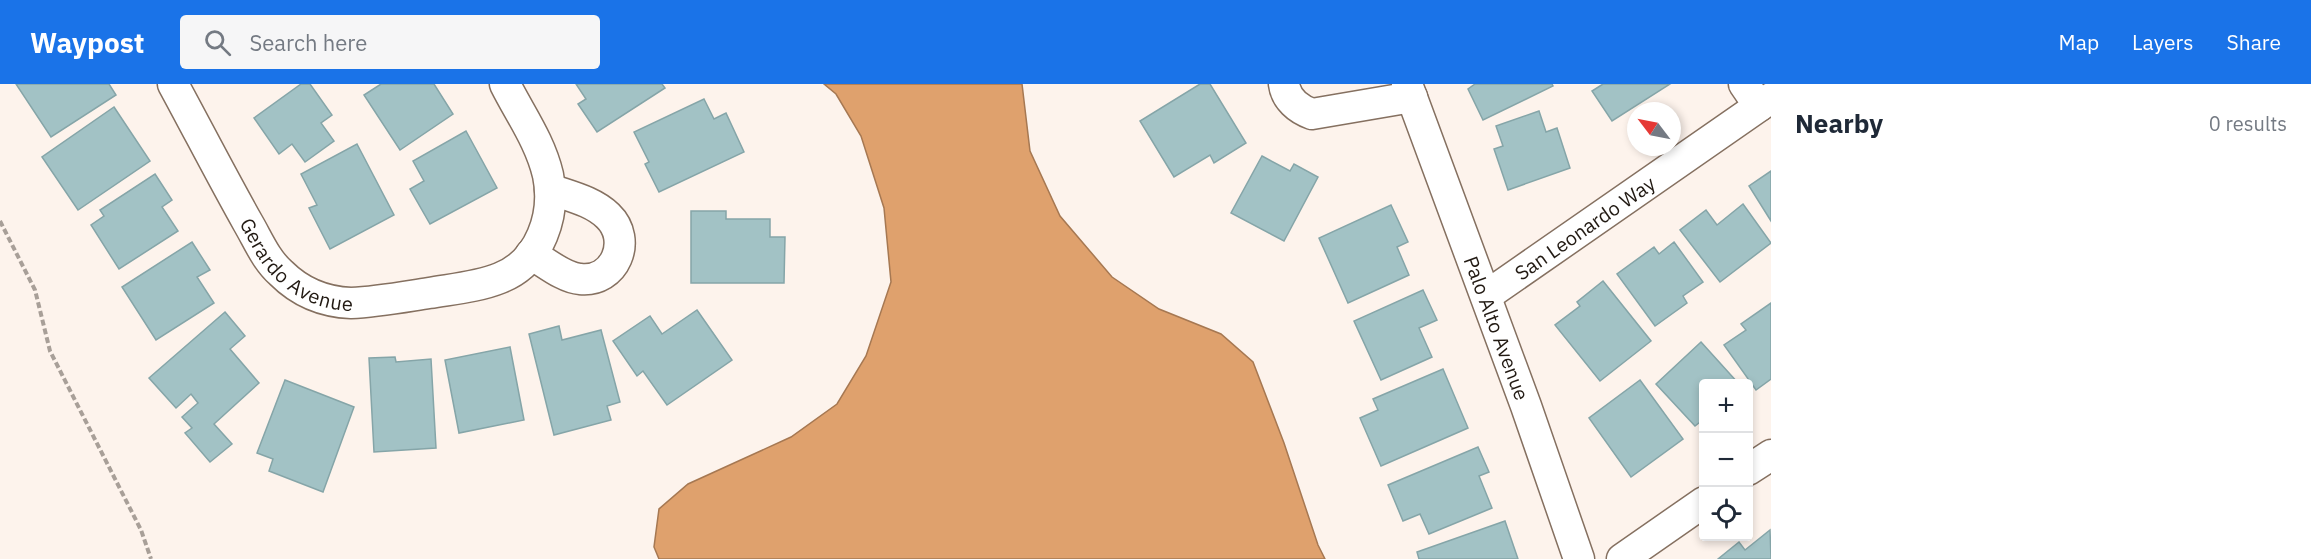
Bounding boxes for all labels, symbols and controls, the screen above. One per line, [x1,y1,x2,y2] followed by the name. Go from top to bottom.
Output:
[180,15,600,69] search box
[30,24,144,61] text: Waypost
[201,26,234,59] icon: search
[249,28,367,57] text: Search here
[2059,28,2099,56] text: Map
[2132,28,2194,56] text: Layers
[2227,28,2281,56] text: Share
[1627,102,1681,156] north arrow
[1795,106,1883,140] text: Nearby
[2209,110,2287,137] text: 0 results
[1509,169,1660,286] street label: San Leonardo Way
[234,213,354,317] street label: Gerardo Avenue
[1458,252,1536,404] street label: Palo Alto Avenue
[1699,379,1753,541] map controls
[1699,379,1753,433] button: +
[1699,433,1753,487] button: −
[1699,487,1753,541] button: locate

